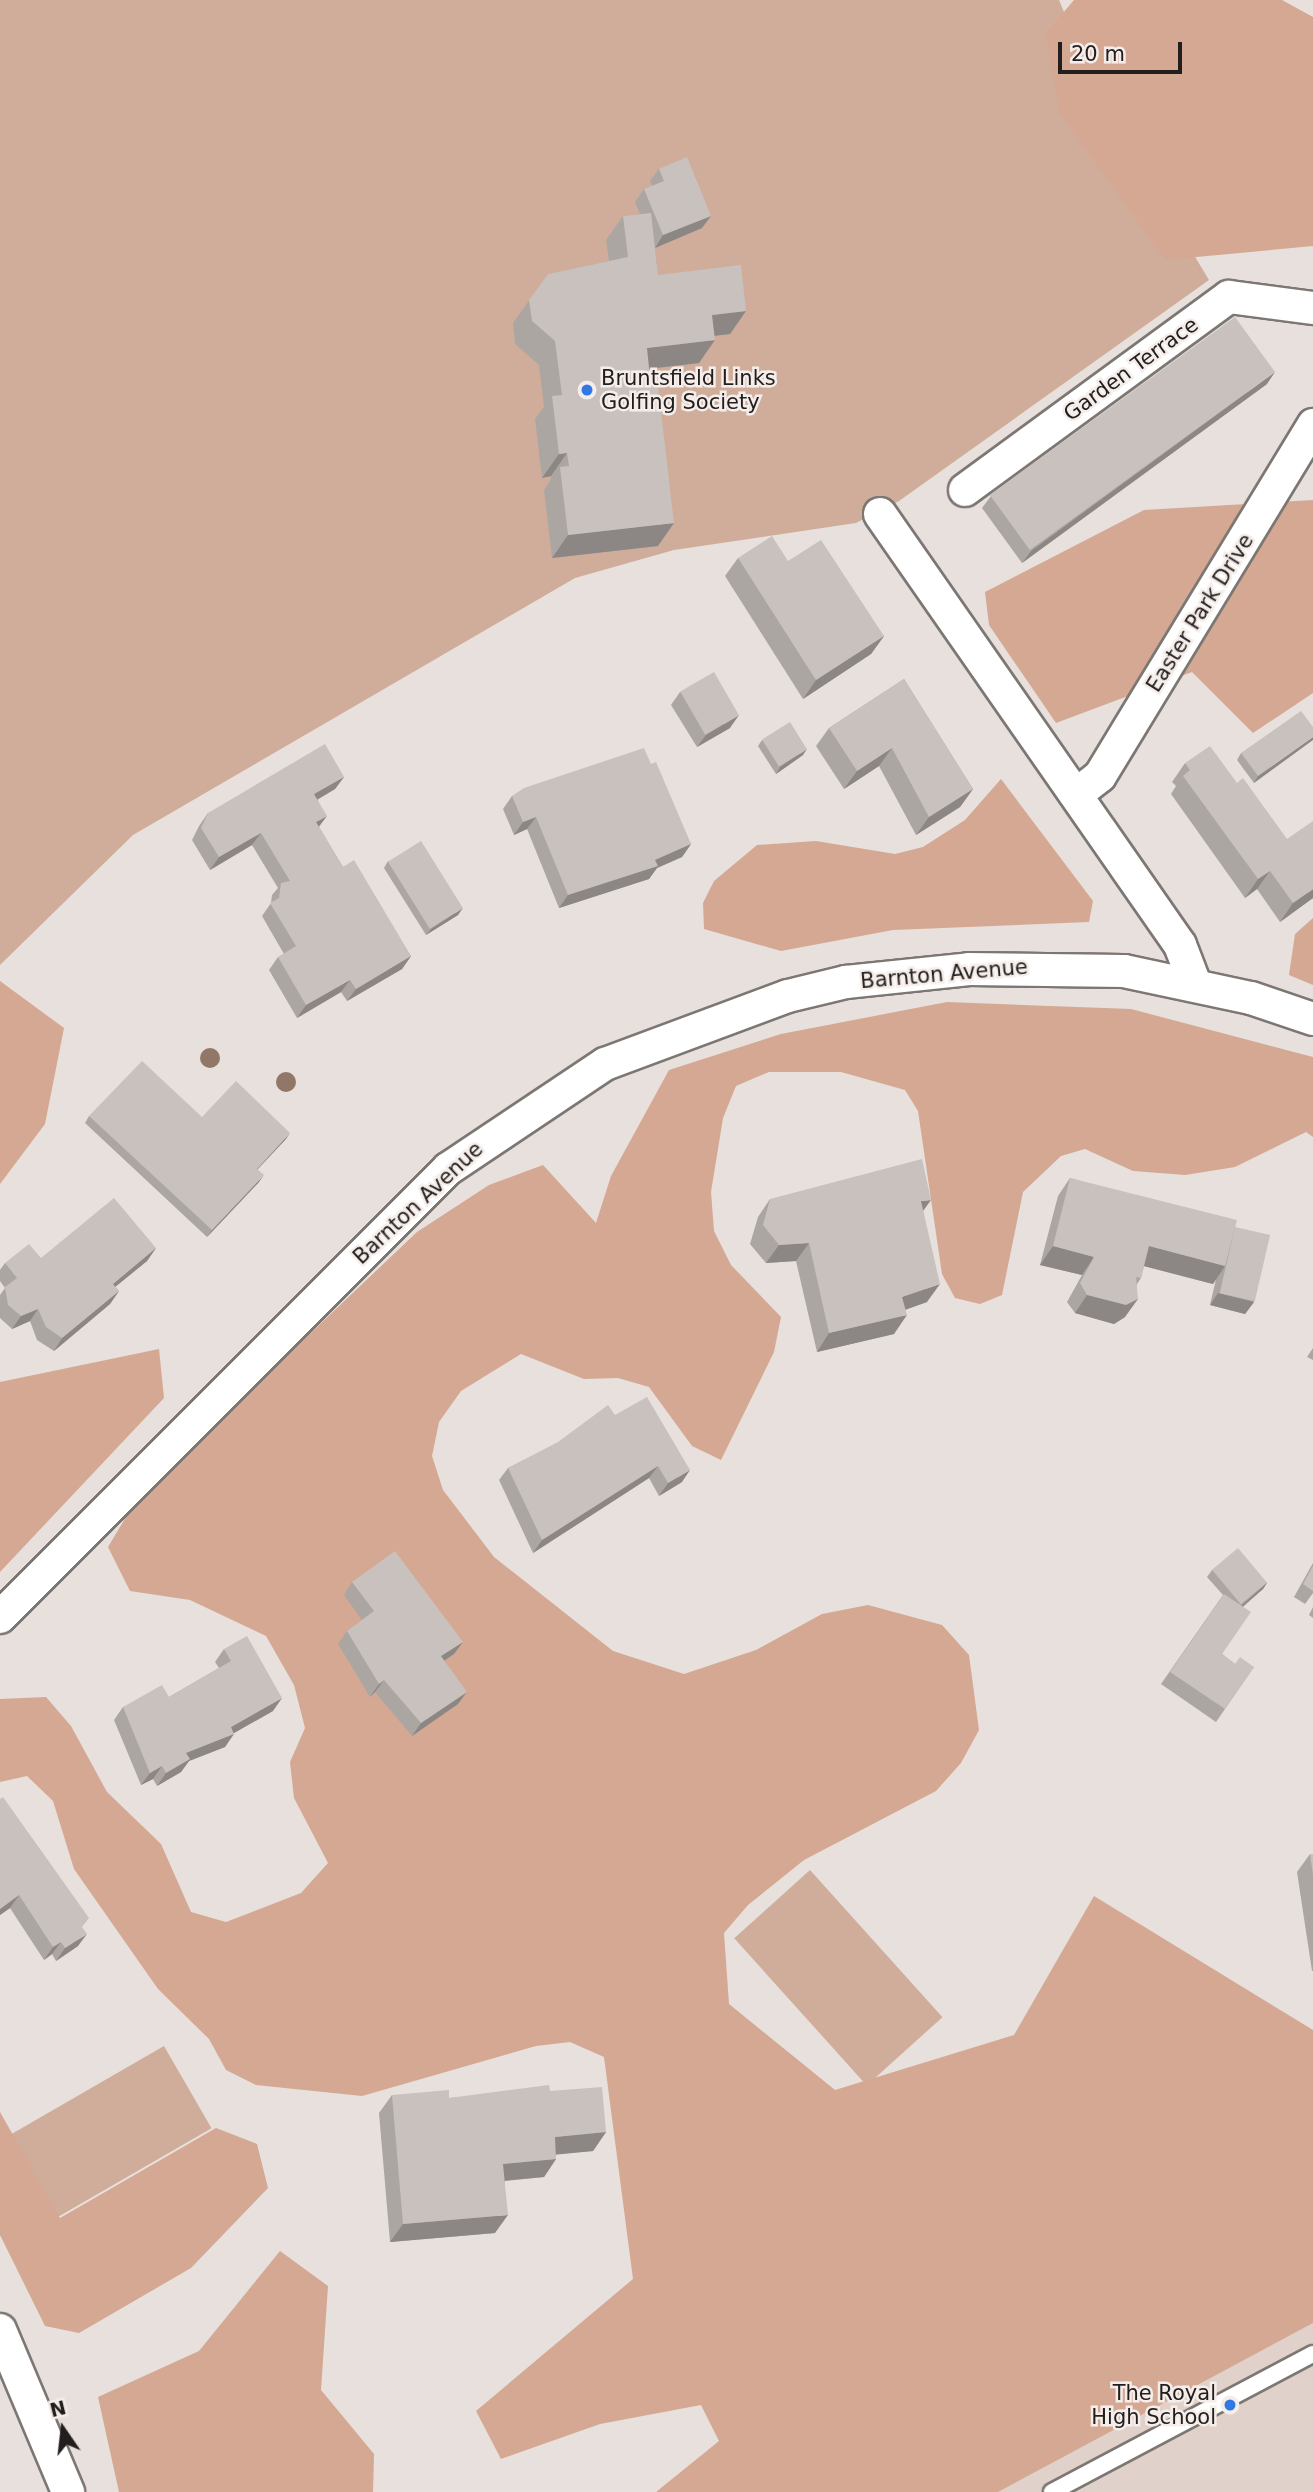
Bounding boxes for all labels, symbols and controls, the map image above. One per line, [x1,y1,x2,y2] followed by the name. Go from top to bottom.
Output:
[1061,28,1185,72] scale bar
[1071,42,1125,66] text: 20 m
[1059,312,1203,426] street label: Garden Terrace
[601,365,776,415] place label: Bruntsfield Links Golfing Society
[579,382,595,398] marker: Bruntsfield Links Golfing Society
[1141,529,1259,697] street label: Easter Park Drive
[859,954,1029,994] street label: Barnton Avenue
[348,1137,488,1269] street label: Barnton Avenue
[1091,2380,1216,2430] place label: The Royal High School
[28,2394,98,2464] north arrow
[48,2396,68,2421] text: N
[1222,2397,1238,2413] marker: The Royal High School

